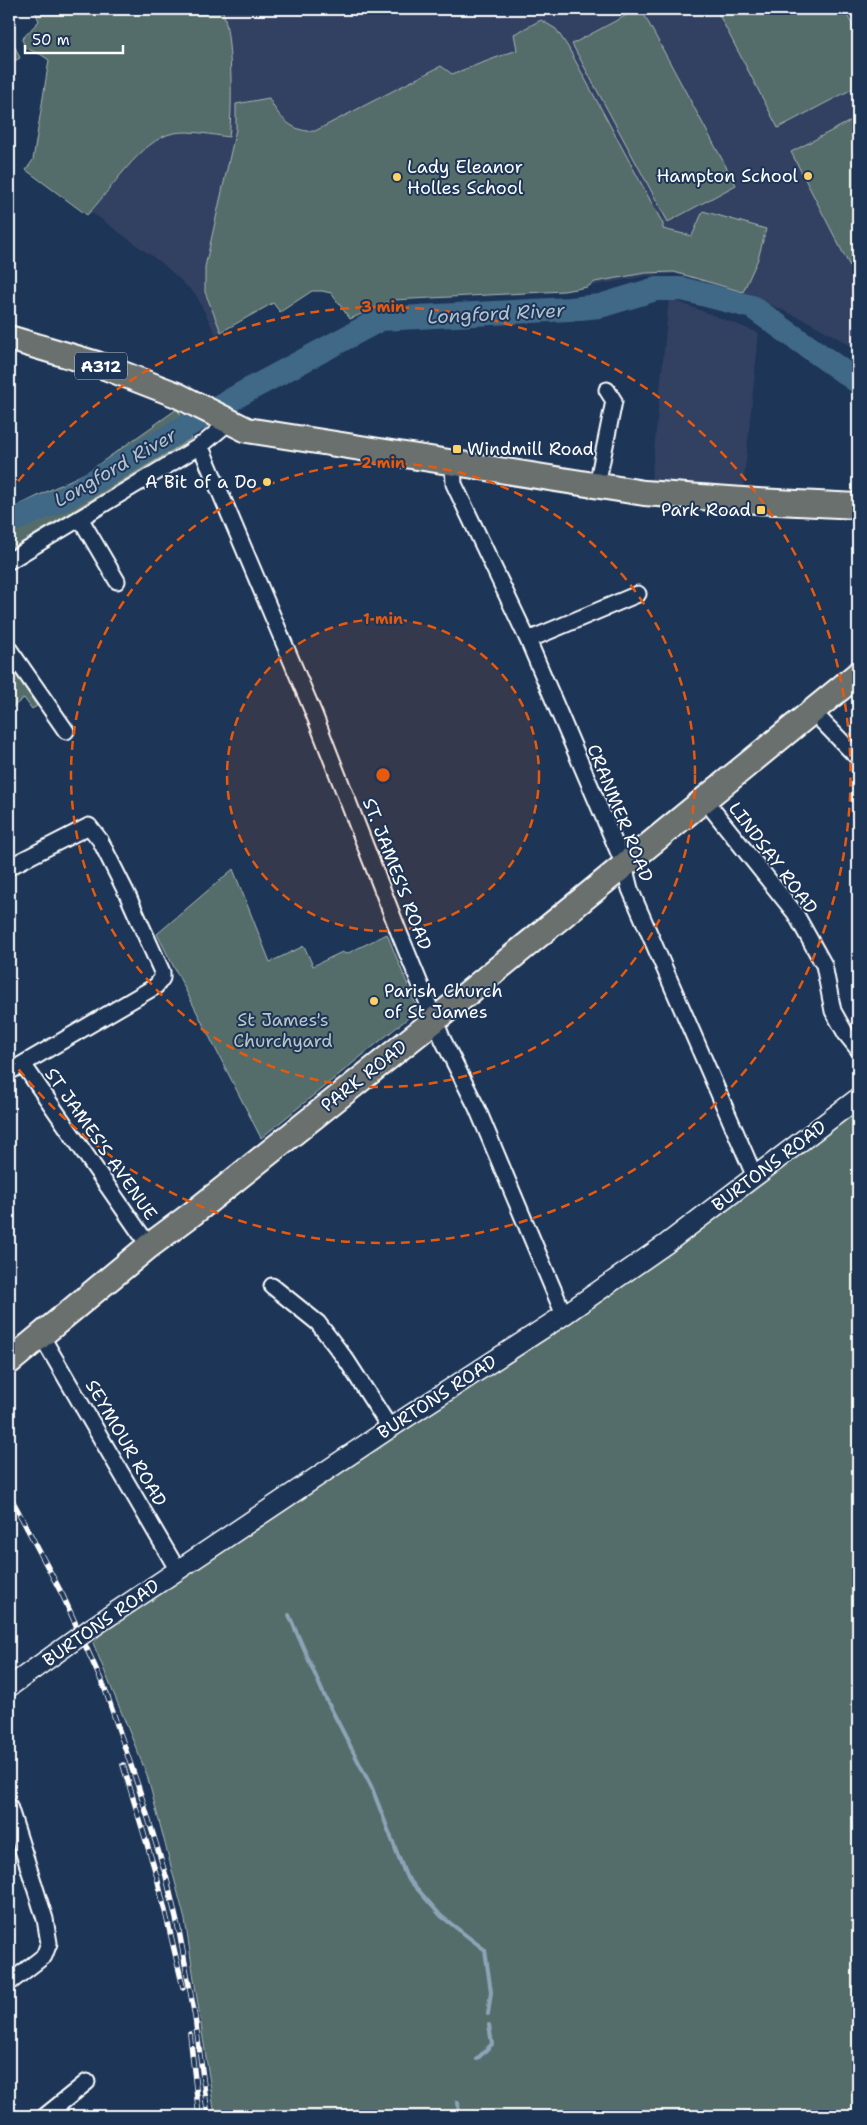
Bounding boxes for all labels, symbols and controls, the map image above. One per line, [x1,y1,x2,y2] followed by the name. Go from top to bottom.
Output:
[25,22,122,54] scale bar
[32,30,70,50] text: 50 m
[407,155,524,200] place label: Lady Eleanor Holles School
[656,164,799,188] place label: Hampton School
[802,170,814,182] marker: Hampton School
[391,171,403,183] marker: Lady Eleanor Holles School
[361,297,405,317] text: 3 min
[427,297,566,330] water label: Longford River
[75,352,127,380] road number: A312
[49,422,182,513] water label: Longford River
[467,437,594,461] place label: Windmill Road
[451,443,463,455] marker: Windmill Road
[361,453,405,473] text: 2 min
[145,470,257,494] place label: A Bit of a Do
[261,476,273,488] marker: A Bit of a Do
[661,498,751,522] place label: Park Road
[755,504,767,516] marker: Park Road
[363,609,403,629] text: 1 min
[581,741,659,886] street label: CRANMER ROAD
[374,766,392,784] centre of rings
[357,794,437,954] street label: ST. JAMES'S ROAD
[723,797,823,919] street label: LINDSAY ROAD
[384,979,503,1024] place label: Parish Church of St James
[368,995,380,1007] marker: Parish Church of St James
[233,1008,333,1053] park label: St James's Churchyard
[316,1035,412,1117] street label: PARK ROAD
[39,1063,163,1225] street label: ST JAMES'S AVENUE
[707,1115,831,1217] street label: BURTONS ROAD
[373,1349,501,1445] street label: BURTONS ROAD
[80,1375,172,1511] street label: SEYMOUR ROAD
[38,1574,164,1672] street label: BURTONS ROAD

